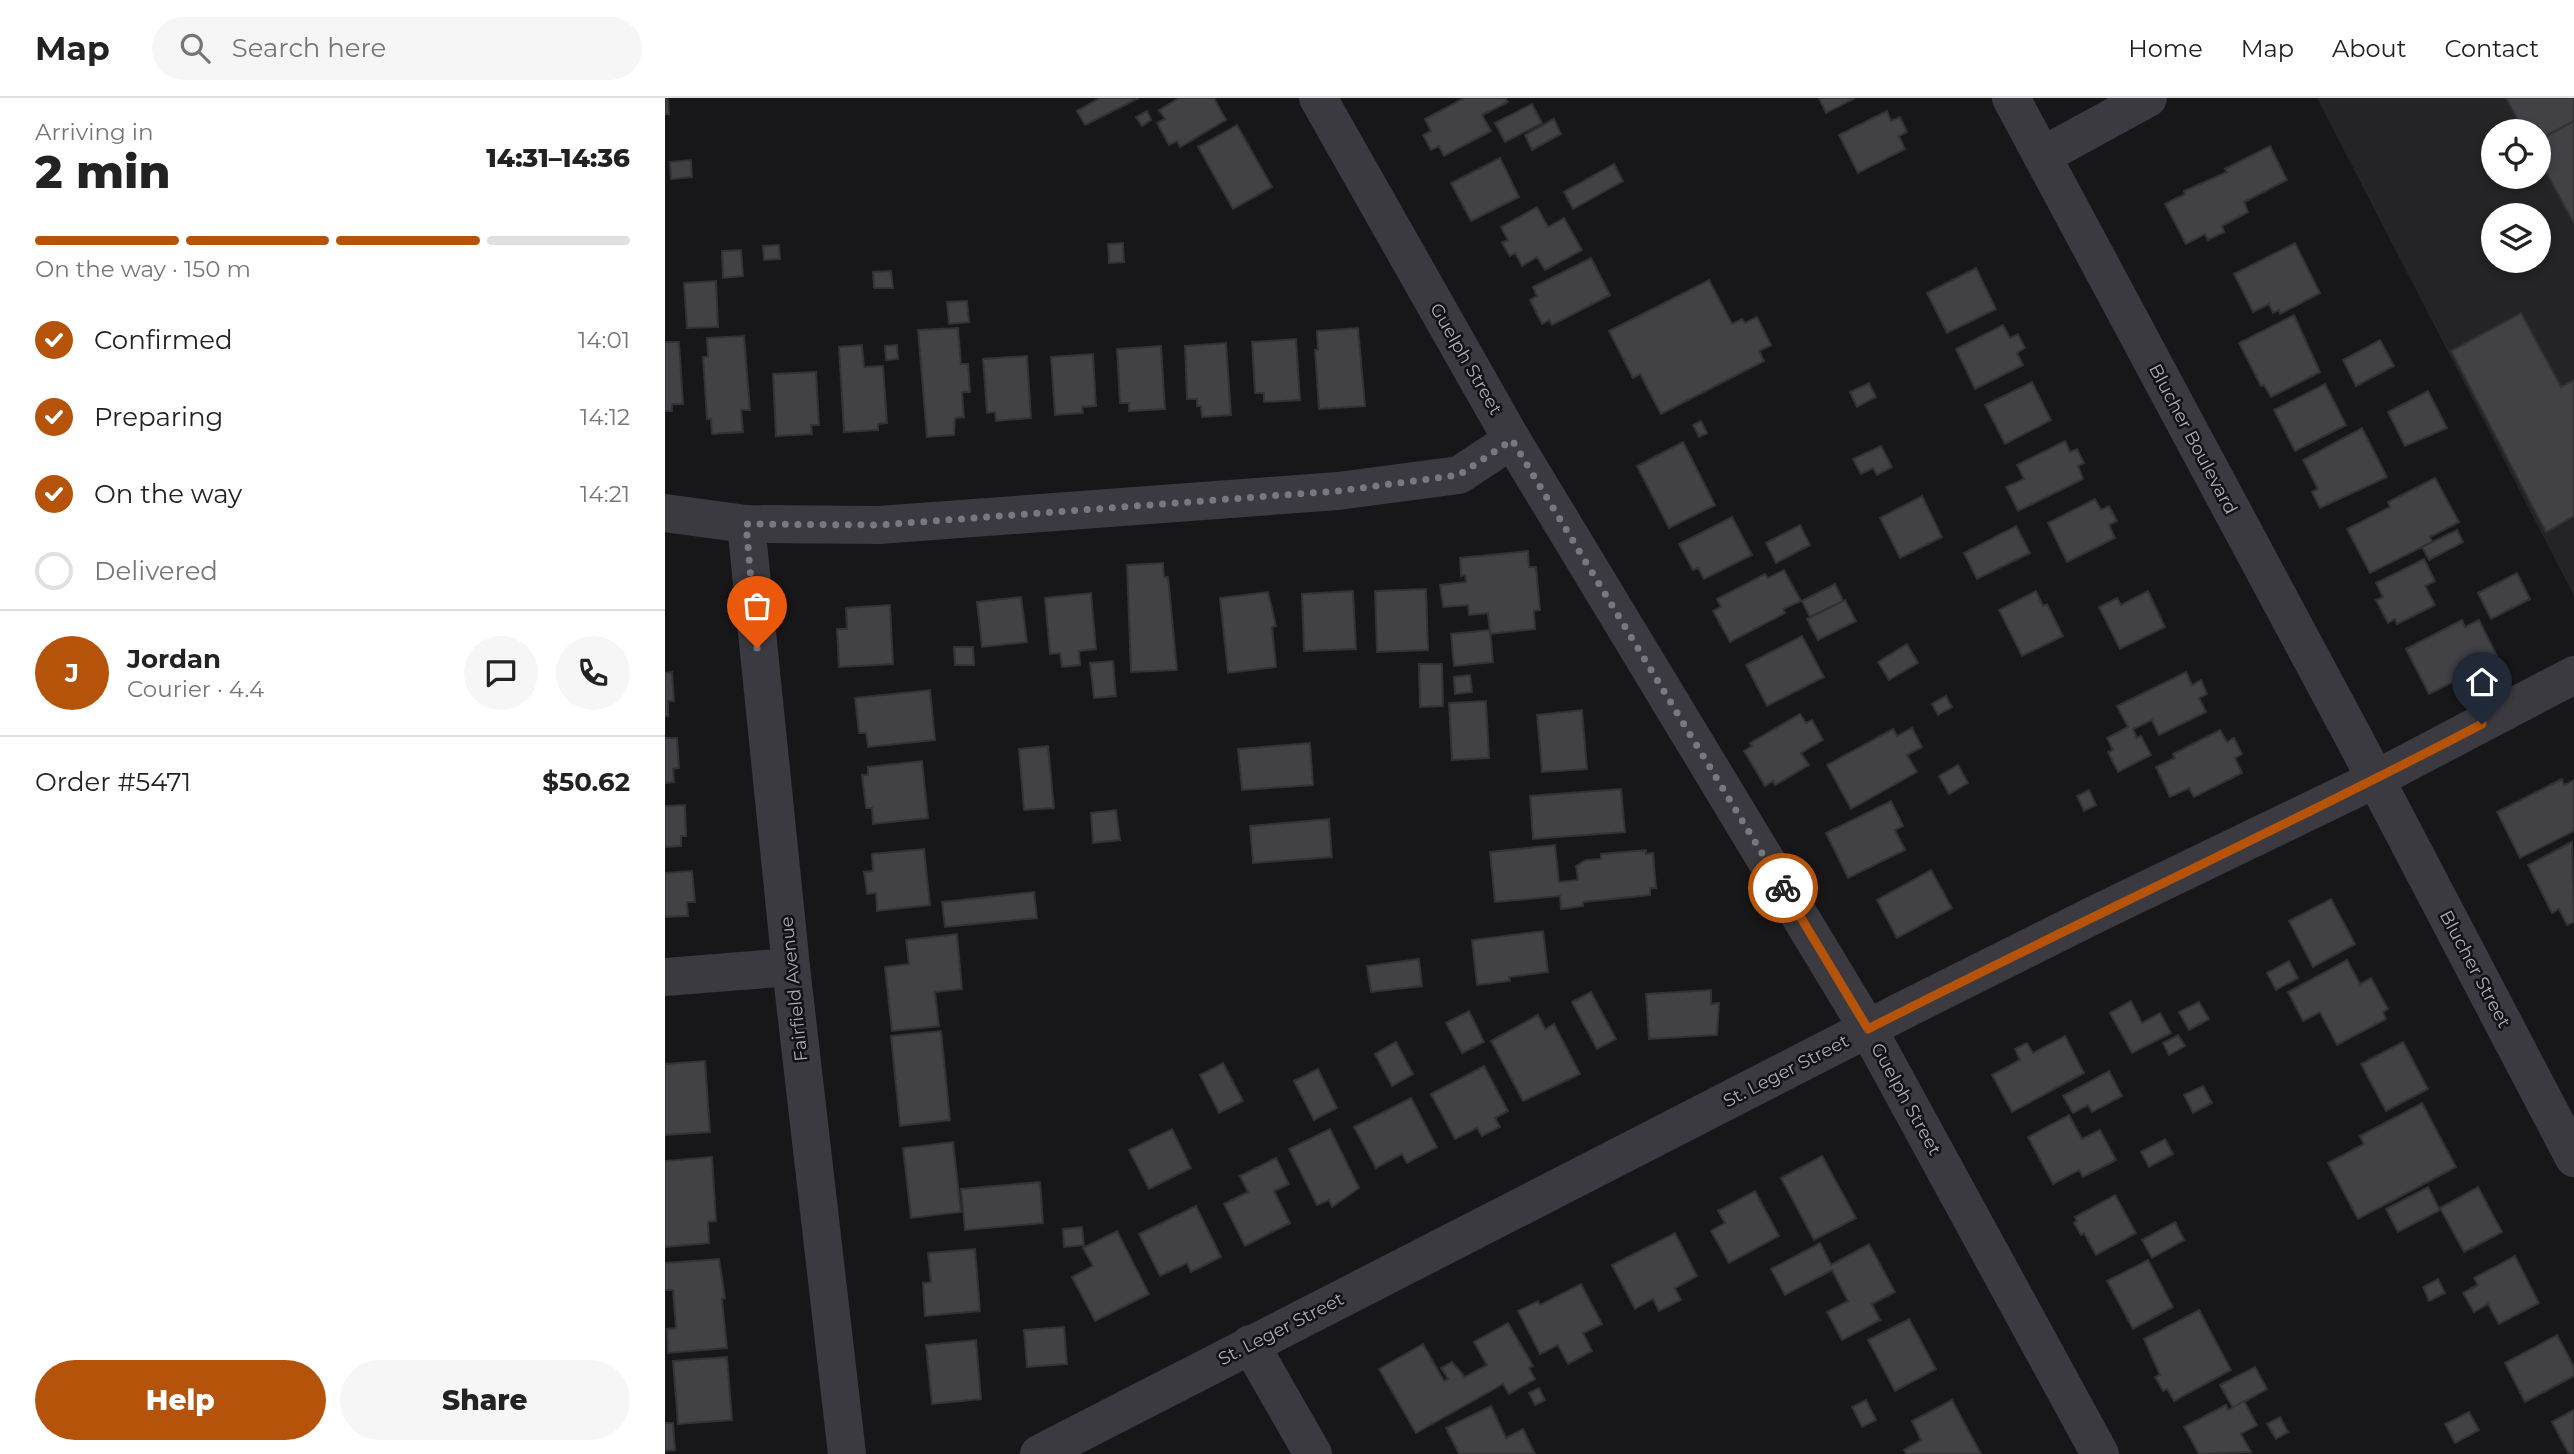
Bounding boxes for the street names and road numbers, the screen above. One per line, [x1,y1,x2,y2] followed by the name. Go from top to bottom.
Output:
[1425,299,1507,419] street label: Guelph Street
[2144,360,2242,518] street label: Blucher Boulevard
[2435,906,2515,1032] street label: Blucher Street
[775,915,813,1063] street label: Fairfield Avenue
[1720,1030,1852,1112] street label: St. Leger Street
[1866,1039,1946,1159] street label: Guelph Street
[1215,1288,1347,1370] street label: St. Leger Street

